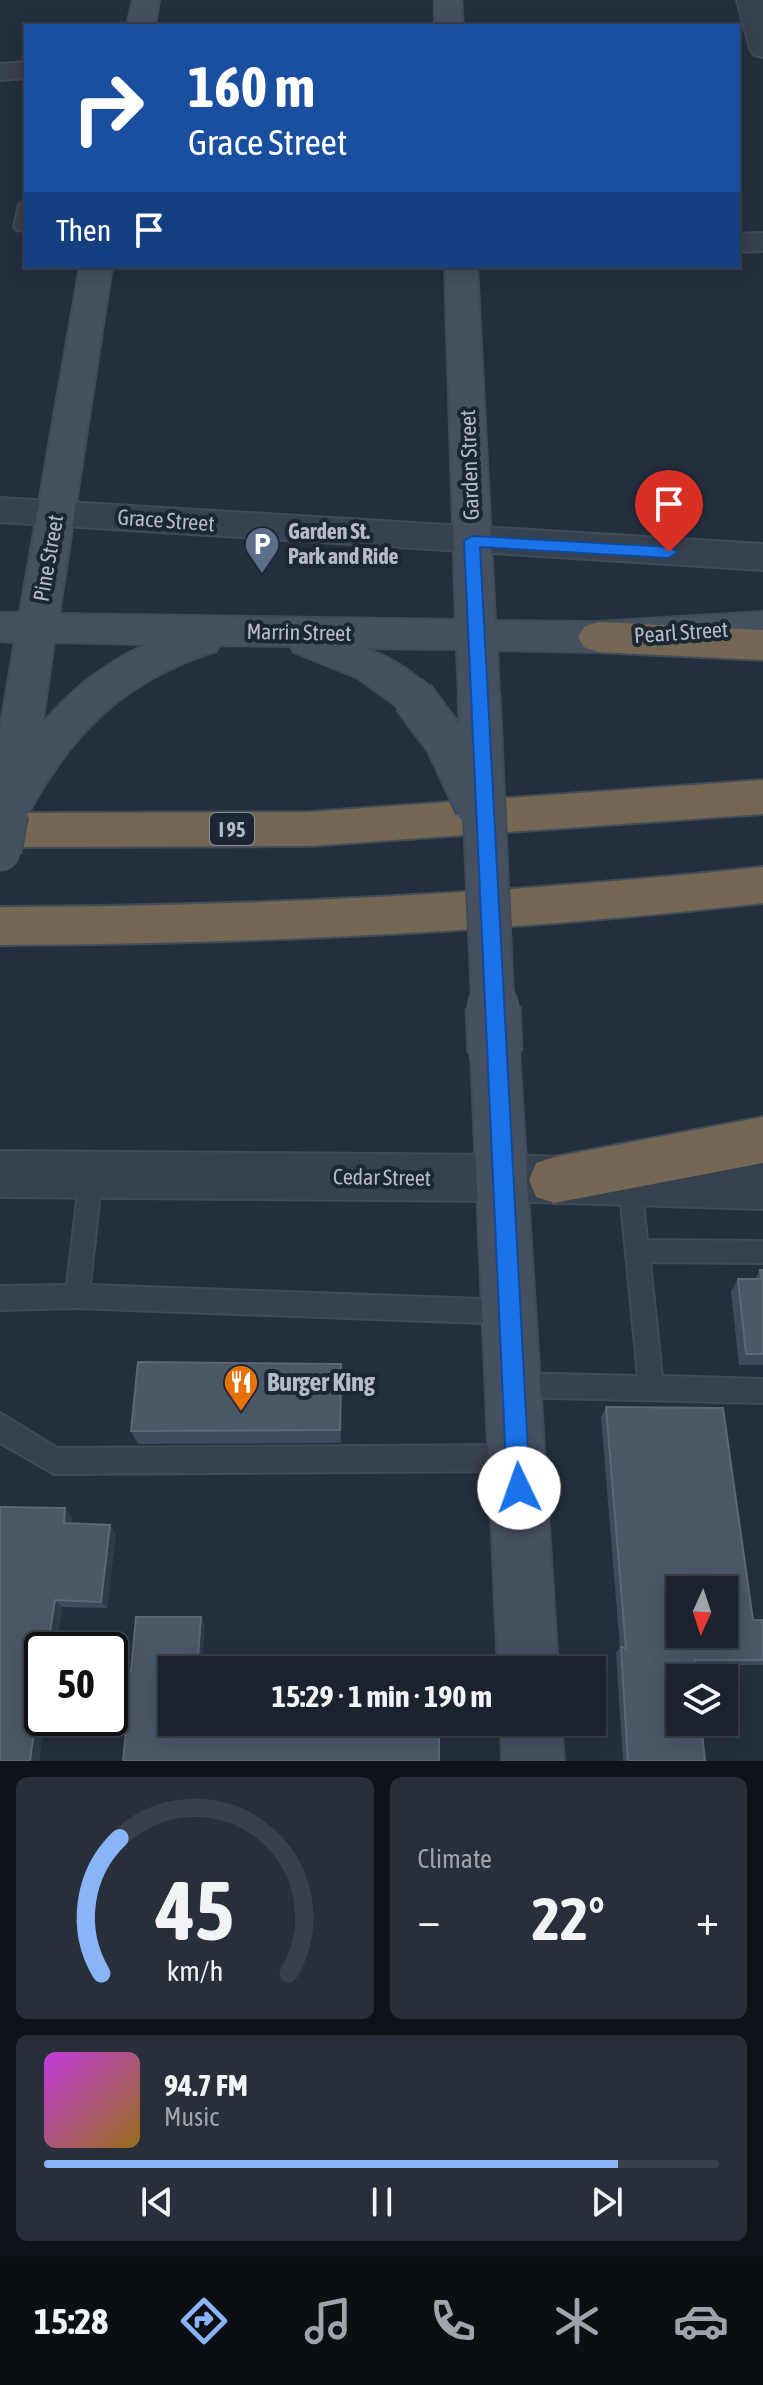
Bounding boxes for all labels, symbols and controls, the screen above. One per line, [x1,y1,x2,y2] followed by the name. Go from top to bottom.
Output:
[188,55,315,119] text: 160 m
[56,56,160,160] icon: right
[188,121,347,163] text: Grace Street
[127,208,171,252] icon: arrive
[56,213,111,247] text: Then
[454,409,484,521] street label: Garden Street
[635,470,703,552] pin
[647,482,691,526] icon: arrive
[117,504,215,536] street label: Grace Street
[28,513,68,603] street label: Pine Street
[288,518,399,569] place label: Garden St. Park and Ride
[243,525,281,575] parking icon: Garden St. Park and Ride
[633,616,729,648] street label: Pearl Street
[246,618,352,646] street label: Marrin Street
[210,813,254,845] road number: I 95
[333,1163,431,1191] street label: Cedar Street
[222,1363,260,1413] restaurant icon: Burger King
[267,1367,376,1397] place label: Burger King
[477,1446,561,1530] position arrow
[666,1576,738,1648] north arrow
[666,1576,738,1736] map controls
[24,1632,128,1736] speed limit sign: 50
[666,1664,738,1736] button: layers
[272,1679,492,1713] text: 15:29 · 1 min · 190 m
[418,1844,492,1874] text: Climate
[155,1862,234,1958] text: 45
[532,1884,605,1953] text: 22°
[418,1894,440,1944] text: −
[696,1894,719,1944] text: +
[166,1954,223,1987] text: km/h
[164,2068,248,2102] text: 94.7 FM
[164,2102,219,2132] text: Music
[135,2180,179,2224] icon: previous
[360,2180,404,2224] icon: pause
[585,2180,629,2224] icon: next
[176,2293,232,2349] icon: directions
[300,2293,356,2349] icon: music
[425,2293,481,2349] icon: phone
[549,2293,605,2349] icon: climate
[673,2293,729,2349] icon: car
[34,2300,108,2342] text: 15:28

